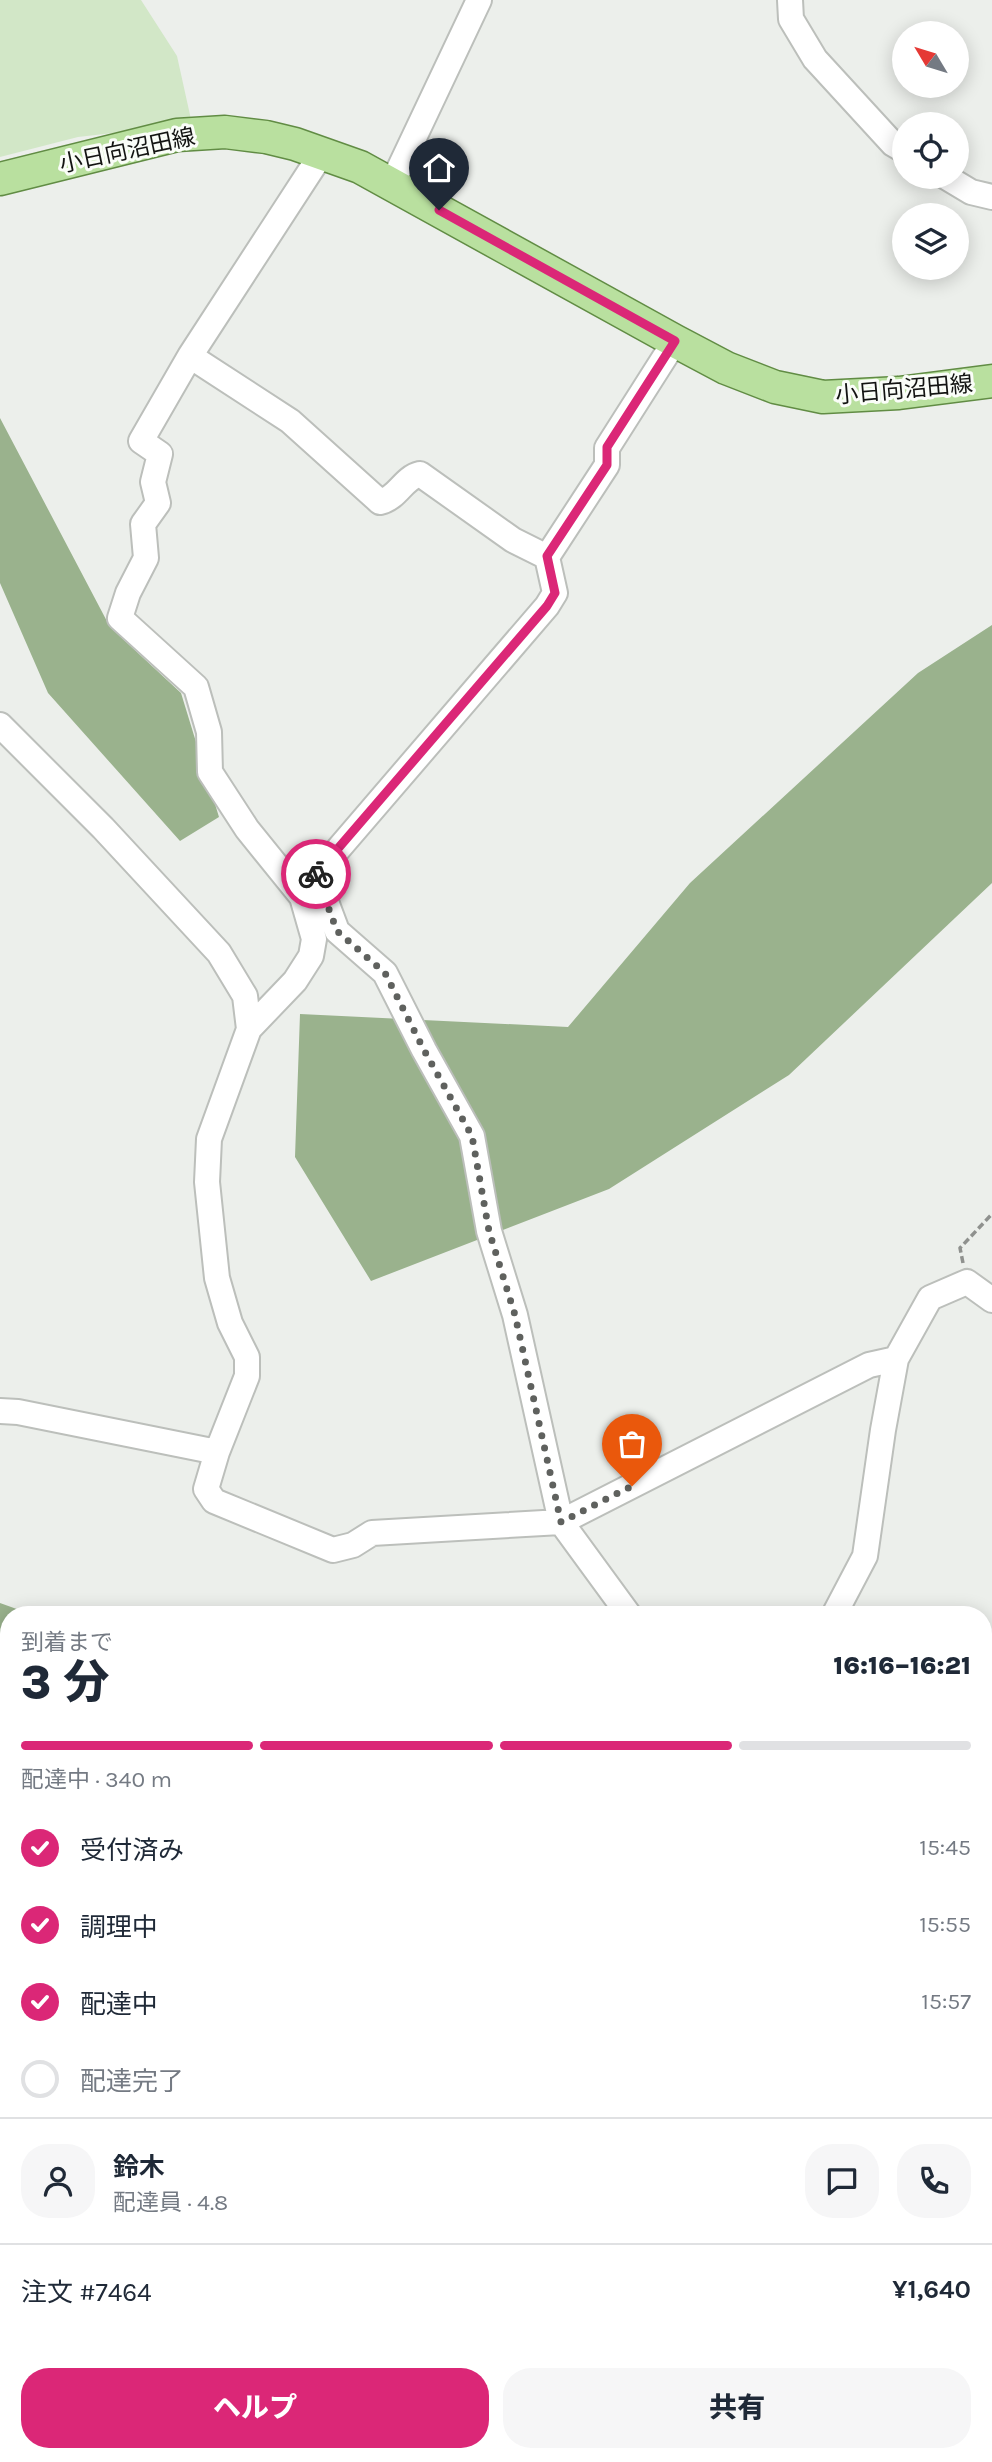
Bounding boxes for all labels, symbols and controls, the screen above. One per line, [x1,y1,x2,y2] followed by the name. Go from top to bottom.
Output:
[892,21,970,98] north arrow
[892,21,969,280] map controls
[892,112,969,189] button: locate
[57,123,197,178] street label: 小日向沼田線
[409,138,469,210] pin
[420,149,458,187] icon: home
[892,203,969,280] button: layers
[834,370,974,409] street label: 小日向沼田線
[281,839,351,909] courier
[297,855,335,893] icon: bike
[602,1414,662,1486] pin
[613,1425,651,1463] icon: bag
[21,1629,113,1656] text: 到着まで
[833,1650,971,1681] text: 16:16–16:21
[21,1656,110,1710] text: 3 分
[21,1766,172,1793] text: 配達中 · 340 m
[21,1829,59,1867] icon: check
[919,1834,971,1861] text: 15:45
[80,1835,184,1866] text: 受付済み
[21,1906,59,1944] icon: check
[919,1911,971,1938] text: 15:55
[80,1912,158,1943] text: 調理中
[21,1983,59,2021] icon: check
[921,1988,971,2015] text: 15:57
[80,1989,158,2020] text: 配達中
[80,2066,184,2097] text: 配達完了
[21,2144,95,2218] button: person
[805,2144,879,2218] button: chat
[897,2144,971,2218] button: phone
[113,2152,165,2183] text: 鈴木
[113,2189,228,2216] text: 配達員 · 4.8
[892,2274,971,2305] text: ¥1,640
[21,2277,152,2308] text: 注文 #7464
[21,2368,489,2448] button: ヘルプ
[503,2368,971,2448] button: 共有

